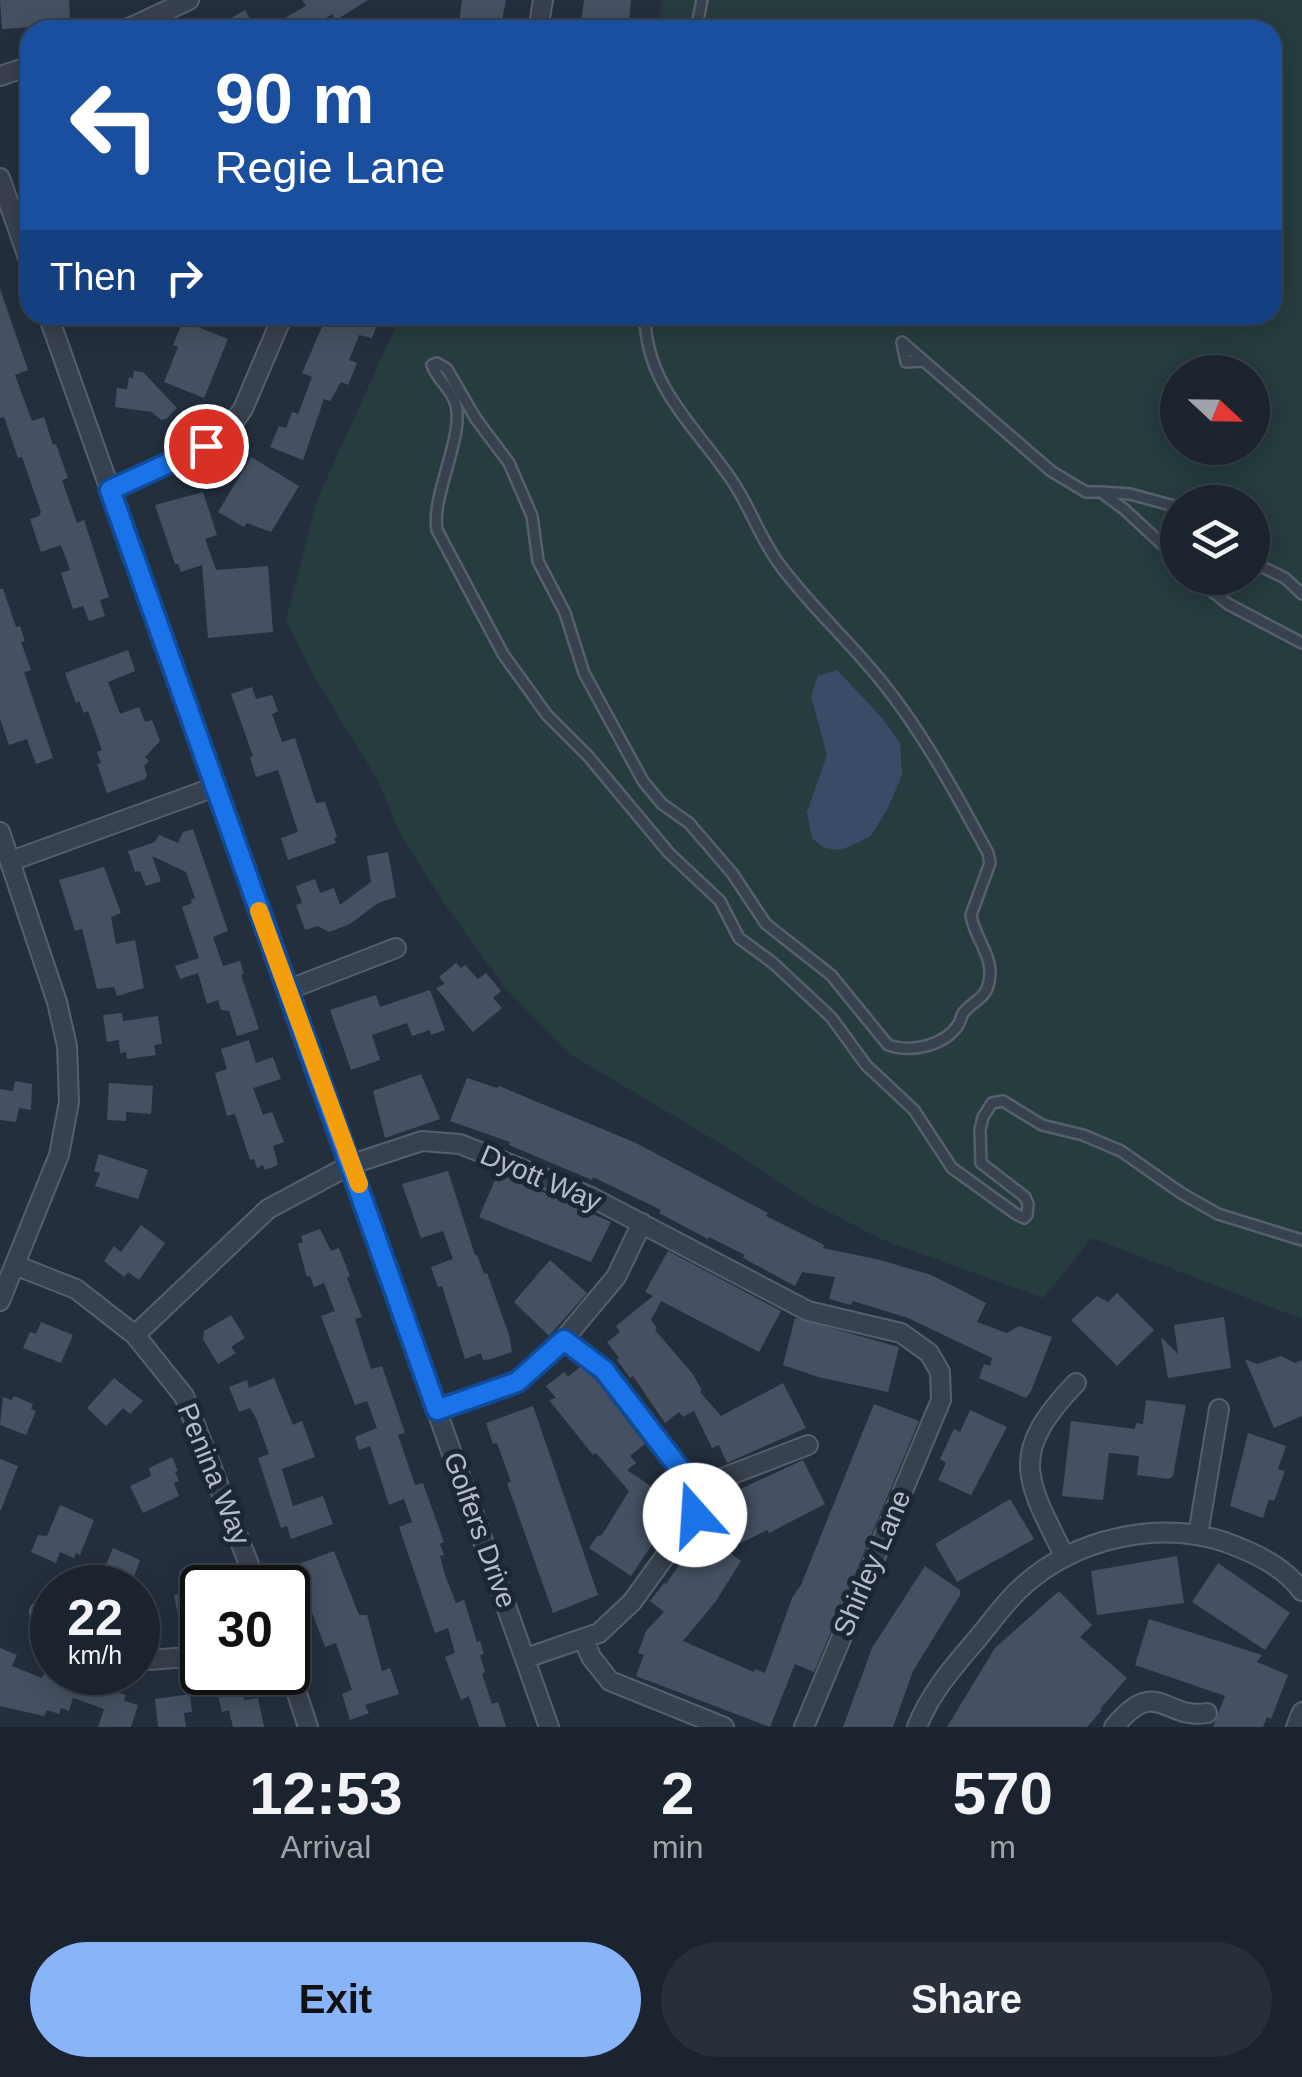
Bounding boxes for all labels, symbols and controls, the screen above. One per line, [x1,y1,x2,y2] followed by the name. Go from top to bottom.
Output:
[50,60,180,190] icon: left
[215,60,375,138] text: 90 m
[215,142,445,193] text: Regie Lane
[157,250,212,305] icon: right
[50,256,137,298] text: Then
[1160,355,1270,465] north arrow
[1160,355,1270,595] map controls
[164,404,249,489] pin
[179,419,234,474] icon: arrive
[1160,485,1270,595] button: layers
[476,1139,606,1217] street label: Dyott Way
[172,1399,256,1549] street label: Penina Way
[437,1448,523,1612] street label: Golfers Drive
[643,1463,747,1567] position arrow
[827,1485,917,1641] street label: Shirley Lane
[180,1565,310,1695] speed limit sign: 30
[67,1590,123,1646] text: 22
[68,1641,122,1669] text: km/h
[249,1760,403,1827] text: 12:53
[661,1760,694,1827] text: 2
[953,1760,1053,1827] text: 570
[281,1829,371,1865] text: Arrival
[652,1829,703,1865] text: min
[989,1829,1016,1865] text: m
[30,1942,641,2057] button: Exit
[661,1942,1272,2057] button: Share

